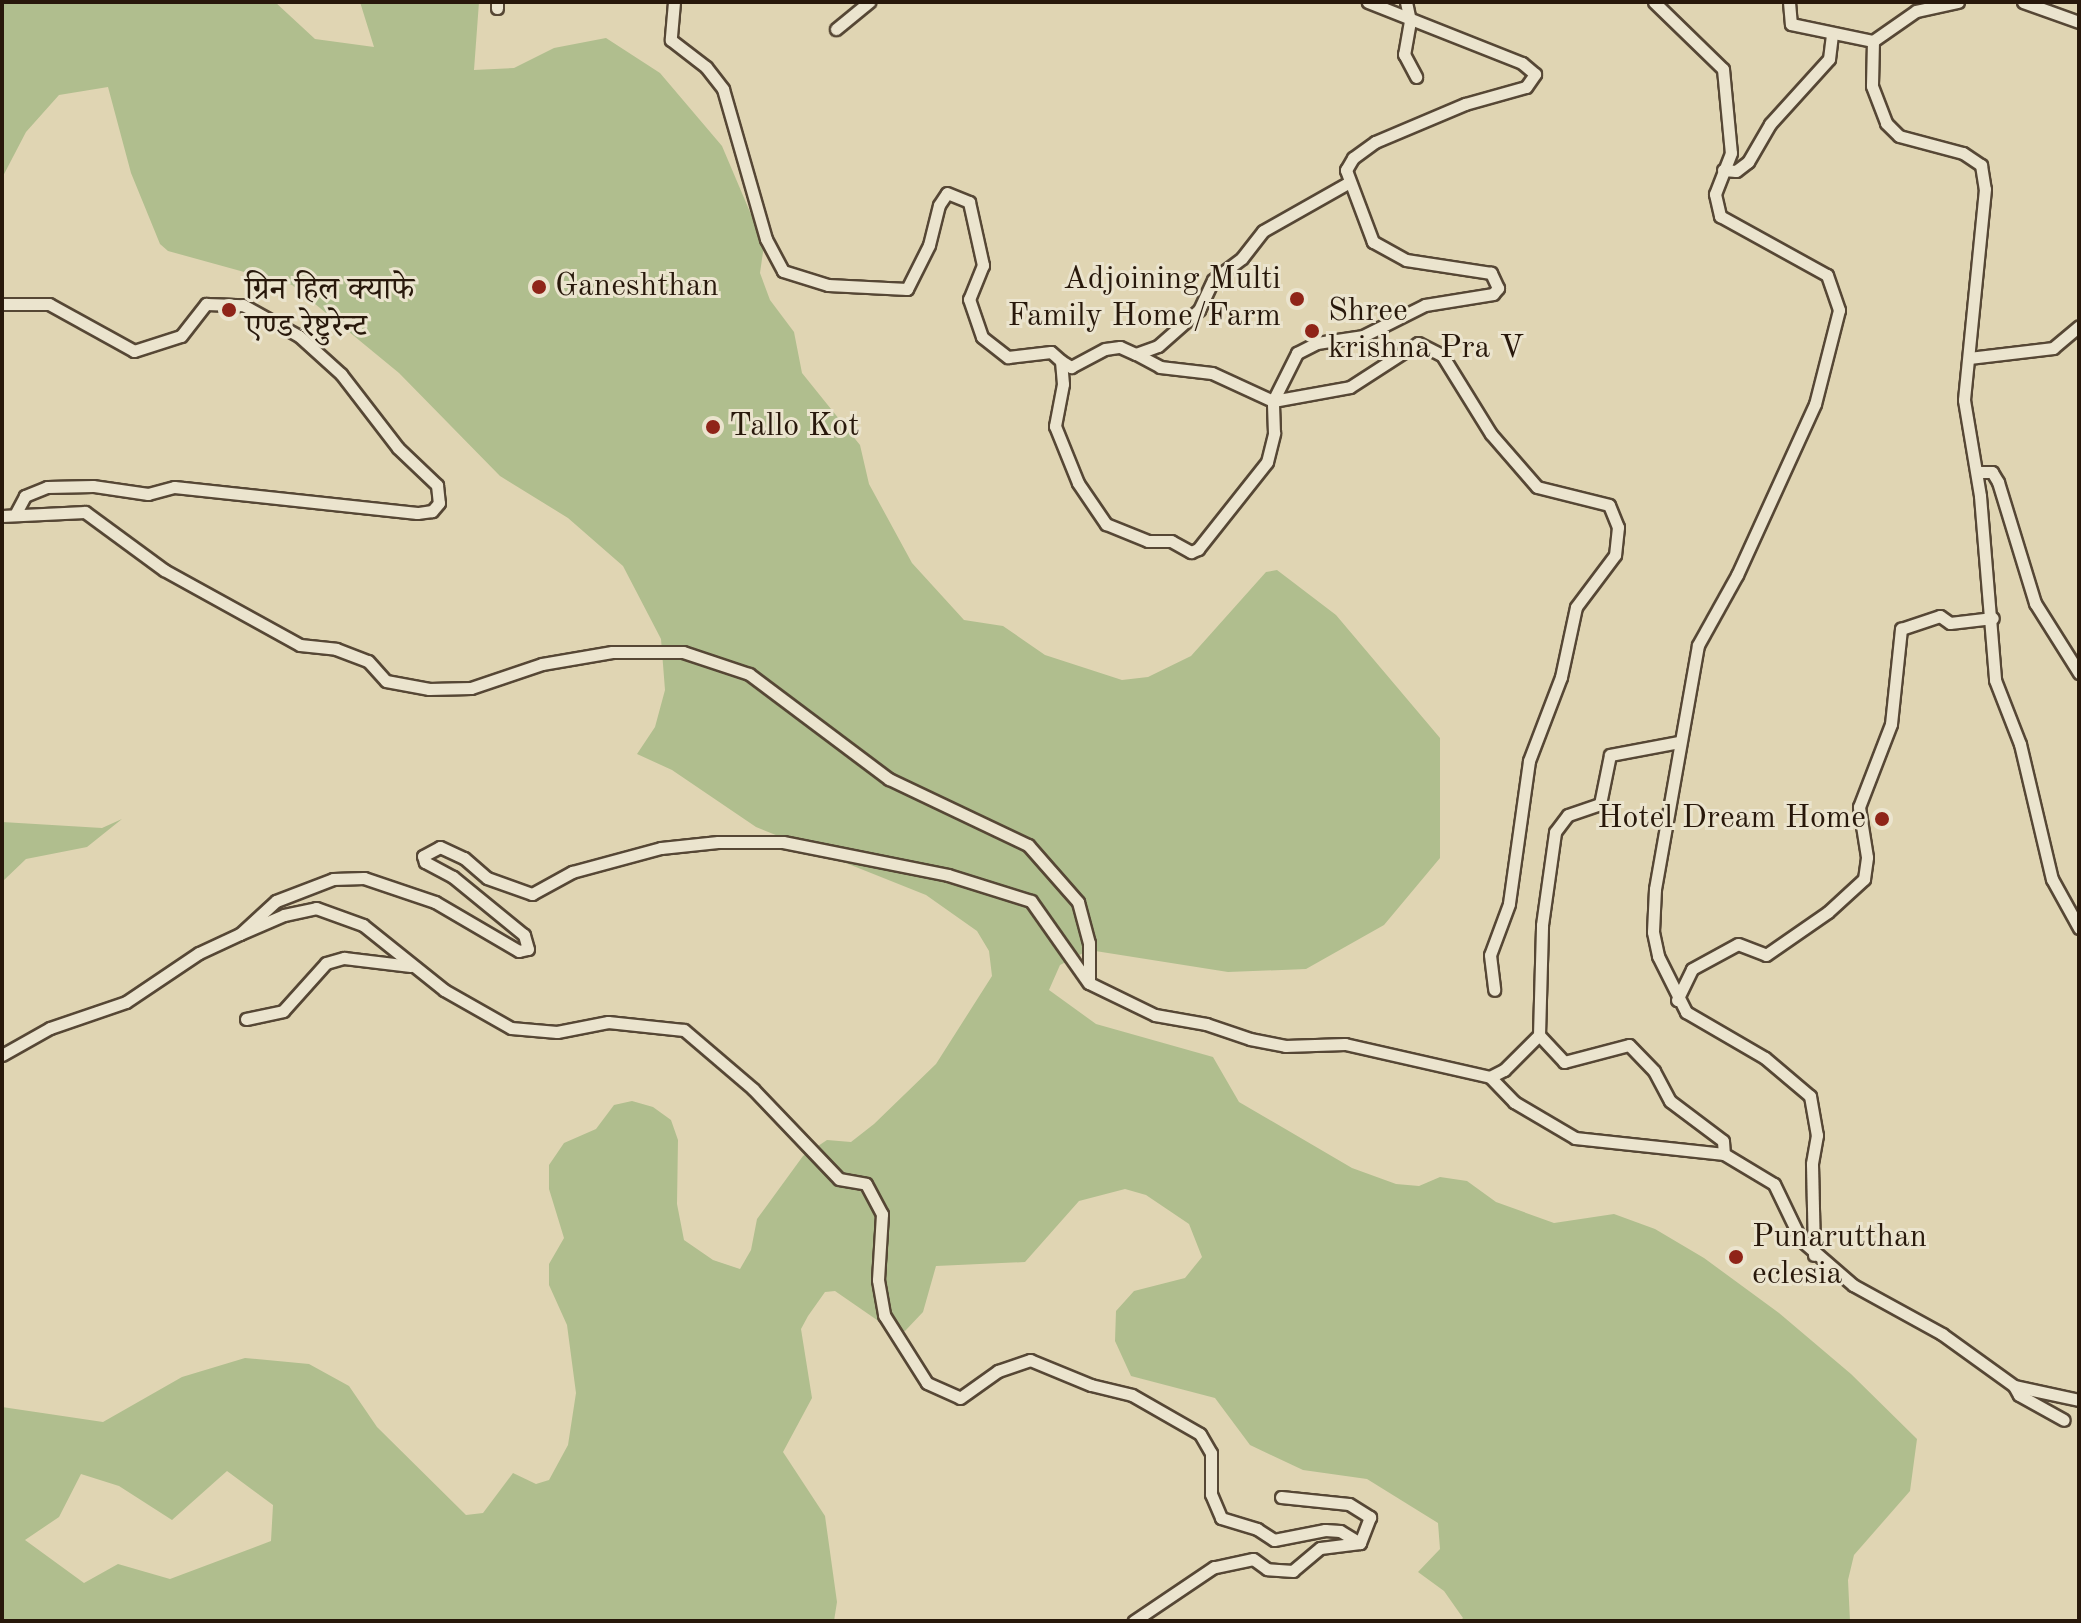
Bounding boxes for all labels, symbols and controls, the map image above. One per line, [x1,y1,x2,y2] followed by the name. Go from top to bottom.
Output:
[1007,262,1281,337] place label: Adjoining Multi Family Home/Farm
[555,268,719,306] place label: Ganeshthan
[245,273,414,348] place label: ग्रिन हिल क्याफे एण्ड रेष्टुरेन्ट
[530,278,548,296] marker: Ganeshthan
[1288,290,1306,308] marker: Adjoining Multi Family Home/Farm
[1328,294,1524,369] place label: Shree krishna Pra V
[220,301,238,319] marker: ग्रिन हिल क्याफे एण्ड रेष्टुरेन्ट
[1303,322,1321,340] marker: Shree krishna Pra V
[729,408,859,446] place label: Tallo Kot
[704,418,722,436] marker: Tallo Kot
[1597,800,1866,838] place label: Hotel Dream Home
[1873,810,1891,828] marker: Hotel Dream Home
[1752,1220,1927,1295] place label: Punarutthan eclesia
[1727,1248,1745,1266] marker: Punarutthan eclesia

